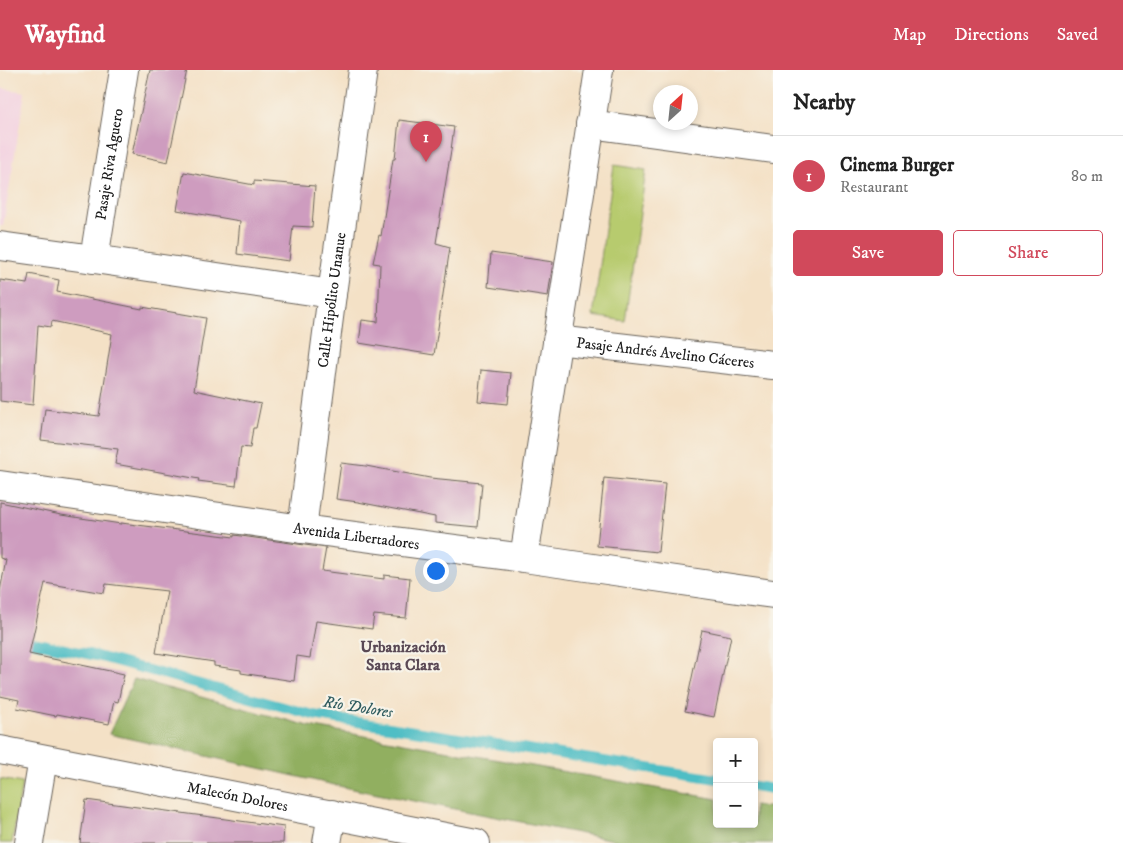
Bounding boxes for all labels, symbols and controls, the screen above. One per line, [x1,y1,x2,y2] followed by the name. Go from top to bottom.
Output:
[25,20,105,50] text: Wayfind
[893,24,926,46] text: Map
[954,24,1029,46] text: Directions
[1057,24,1098,46] text: Saved
[653,85,698,130] north arrow
[793,90,855,116] text: Nearby
[91,107,127,221] street label: Pasaje Riva Aguero
[410,121,442,162] pin: 1
[840,154,954,177] text: Cinema Burger
[806,166,812,186] text: 1
[1071,166,1103,186] text: 80 m
[840,177,908,197] text: Restaurant
[793,230,943,276] button: Save
[953,230,1103,276] button: Share
[313,231,350,369] street label: Calle Hipólito Unanue
[575,333,755,372] street label: Pasaje Andrés Avelino Cáceres
[292,518,421,554] street label: Avenida Libertadores
[423,558,449,584] your location
[360,637,446,675] district label: Urbanización Santa Clara
[321,691,395,723] water label: Río Dolores
[713,738,758,828] map controls
[713,738,758,783] button: +
[185,777,290,816] street label: Malecón Dolores
[713,783,758,828] button: −

